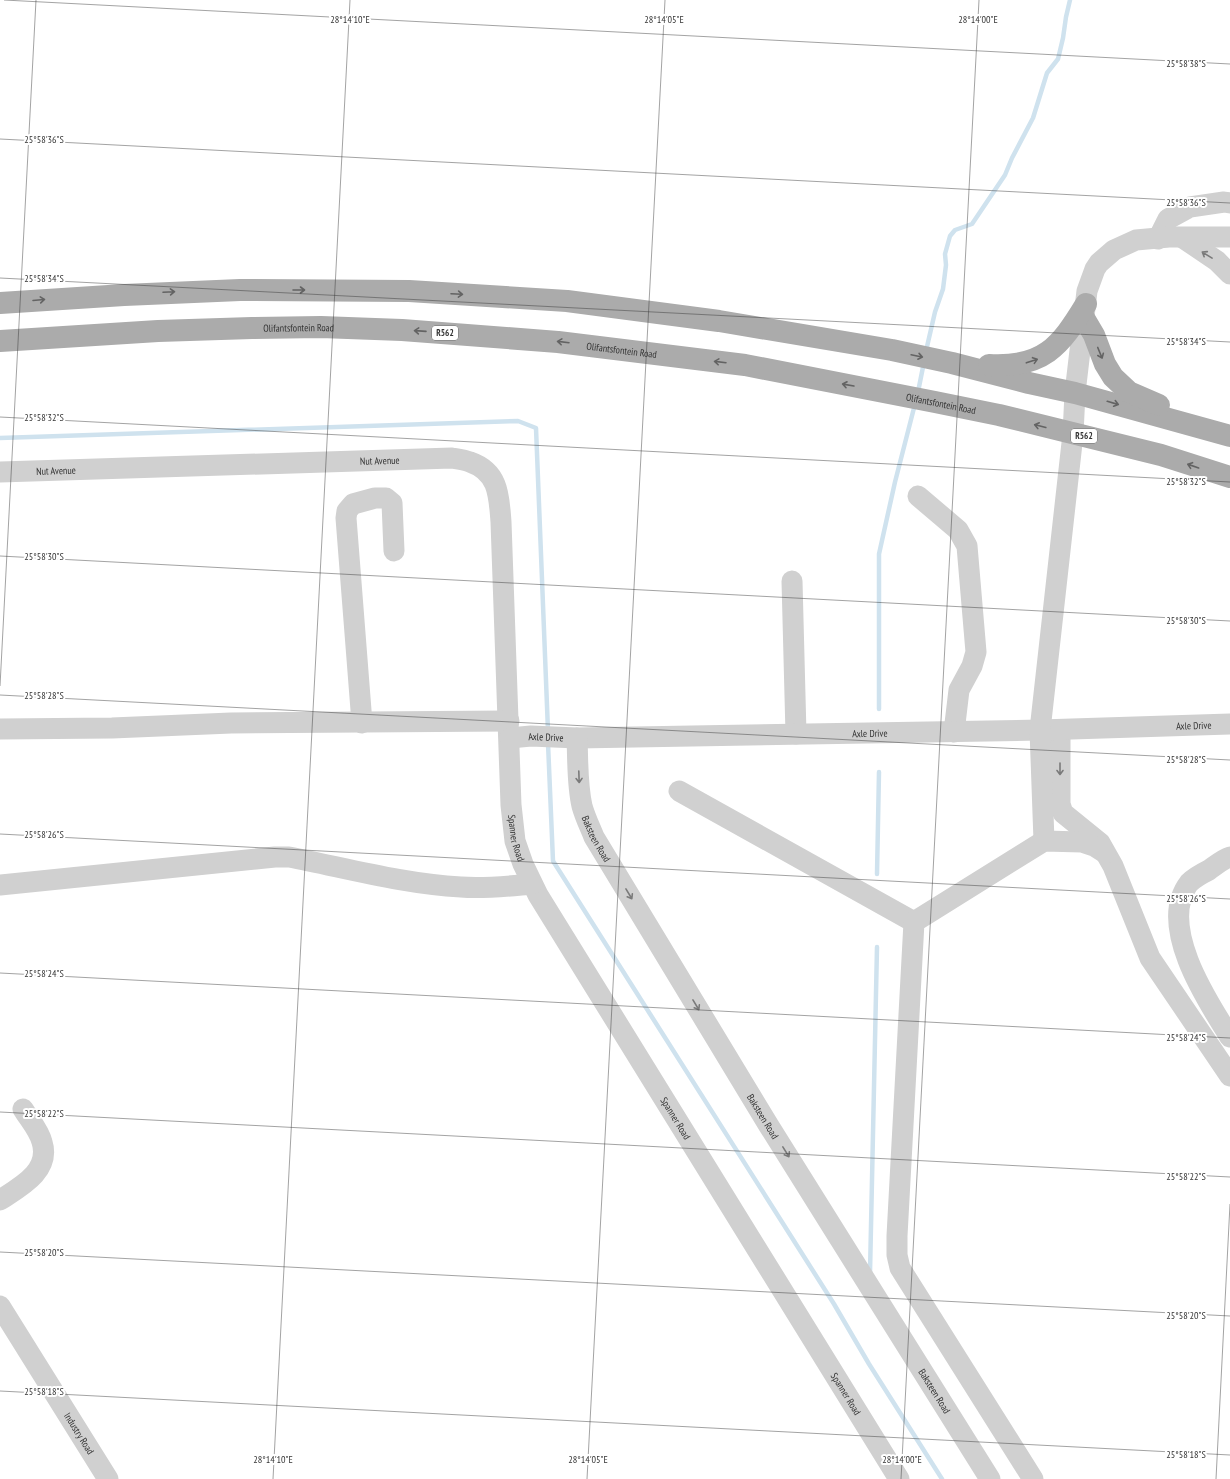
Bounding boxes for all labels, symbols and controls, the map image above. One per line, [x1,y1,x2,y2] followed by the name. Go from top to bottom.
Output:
[330,13,370,26] text: 28°14'10"E
[644,13,684,26] text: 28°14'05"E
[958,13,998,26] text: 28°14'00"E
[1166,57,1206,70] text: 25°58'38"S
[24,133,64,146] text: 25°58'36"S
[1166,196,1206,209] text: 25°58'36"S
[1202,251,1213,259] one-way arrow
[24,272,64,285] text: 25°58'34"S
[292,286,305,294] one-way arrow
[162,289,175,296] one-way arrow
[450,290,463,298] one-way arrow
[32,297,45,304] one-way arrow
[263,321,334,335] street label: Olifantsfontein Road
[432,326,458,340] road number: R562
[414,328,427,335] one-way arrow
[1166,335,1206,348] text: 25°58'34"S
[557,338,570,346] one-way arrow
[586,340,658,361] street label: Olifantsfontein Road
[1097,347,1105,359] one-way arrow
[910,352,923,360] one-way arrow
[1026,356,1038,364] one-way arrow
[714,358,727,366] one-way arrow
[842,381,855,389] one-way arrow
[905,391,977,417] street label: Olifantsfontein Road
[1106,400,1119,407] one-way arrow
[24,411,64,424] text: 25°58'32"S
[1034,421,1047,429] one-way arrow
[1071,429,1097,443] road number: R562
[360,454,400,468] street label: Nut Avenue
[1187,461,1199,469] one-way arrow
[36,464,76,478] street label: Nut Avenue
[1166,475,1206,488] text: 25°58'32"S
[24,550,64,563] text: 25°58'30"S
[1166,614,1206,627] text: 25°58'30"S
[24,689,64,702] text: 25°58'28"S
[1176,719,1212,733] street label: Axle Drive
[852,727,888,740] street label: Axle Drive
[528,730,564,744] street label: Axle Drive
[1166,753,1206,766] text: 25°58'28"S
[1056,762,1064,775] one-way arrow
[575,770,582,783] one-way arrow
[505,814,528,863] street label: Spanner Road
[579,814,613,864] street label: Baksteen Road
[24,828,64,841] text: 25°58'26"S
[625,888,633,899] one-way arrow
[1166,892,1206,905] text: 25°58'26"S
[24,967,64,980] text: 25°58'24"S
[693,999,701,1011] one-way arrow
[1166,1031,1206,1044] text: 25°58'24"S
[744,1092,781,1141] street label: Baksteen Road
[657,1095,694,1142] street label: Spanner Road
[24,1107,64,1120] text: 25°58'22"S
[782,1146,790,1158] one-way arrow
[1166,1170,1206,1183] text: 25°58'22"S
[24,1246,64,1259] text: 25°58'20"S
[1166,1309,1206,1322] text: 25°58'20"S
[916,1366,953,1416] street label: Baksteen Road
[828,1370,864,1418] street label: Spanner Road
[24,1385,64,1398] text: 25°58'18"S
[61,1410,97,1457] street label: Industry Road
[1166,1448,1206,1461] text: 25°58'18"S
[253,1453,293,1466] text: 28°14'10"E
[568,1453,608,1466] text: 28°14'05"E
[882,1453,922,1466] text: 28°14'00"E

